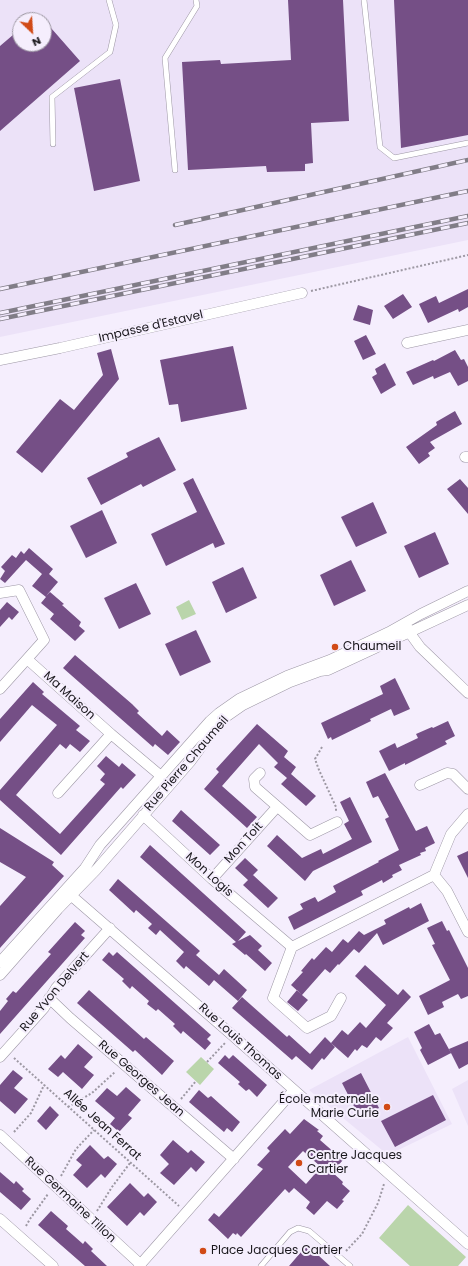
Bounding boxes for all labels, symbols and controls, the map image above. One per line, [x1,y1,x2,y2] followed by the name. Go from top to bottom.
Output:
[12,12,52,52] north arrow
[30,33,44,51] text: N
[97,308,205,346] street label: Impasse d'Estavel
[343,640,401,654] place label: Chaumeil
[330,642,340,652] marker: Chaumeil
[40,669,98,723] street label: Ma Maison
[142,714,232,814] street label: Rue Pierre Chaumeil
[222,819,266,867] street label: Mon Toit
[182,850,236,900] street label: Mon Logis
[17,949,93,1035] street label: Rue Yvon Delvert
[195,1001,285,1083] street label: Rue Louis Thomas
[95,1038,187,1120] street label: Rue Georges Jean
[60,1086,144,1164] street label: Allée Jean Ferrat
[279,1093,379,1121] place label: École maternelle Marie Curie
[382,1102,392,1112] marker: École maternelle Marie Curie
[307,1149,402,1177] place label: Centre Jacques Cartier
[21,1154,119,1246] street label: Rue Germaine Tillon
[294,1158,304,1168] marker: Centre Jacques Cartier
[211,1244,342,1258] place label: Place Jacques Cartier
[198,1246,208,1256] marker: Place Jacques Cartier

